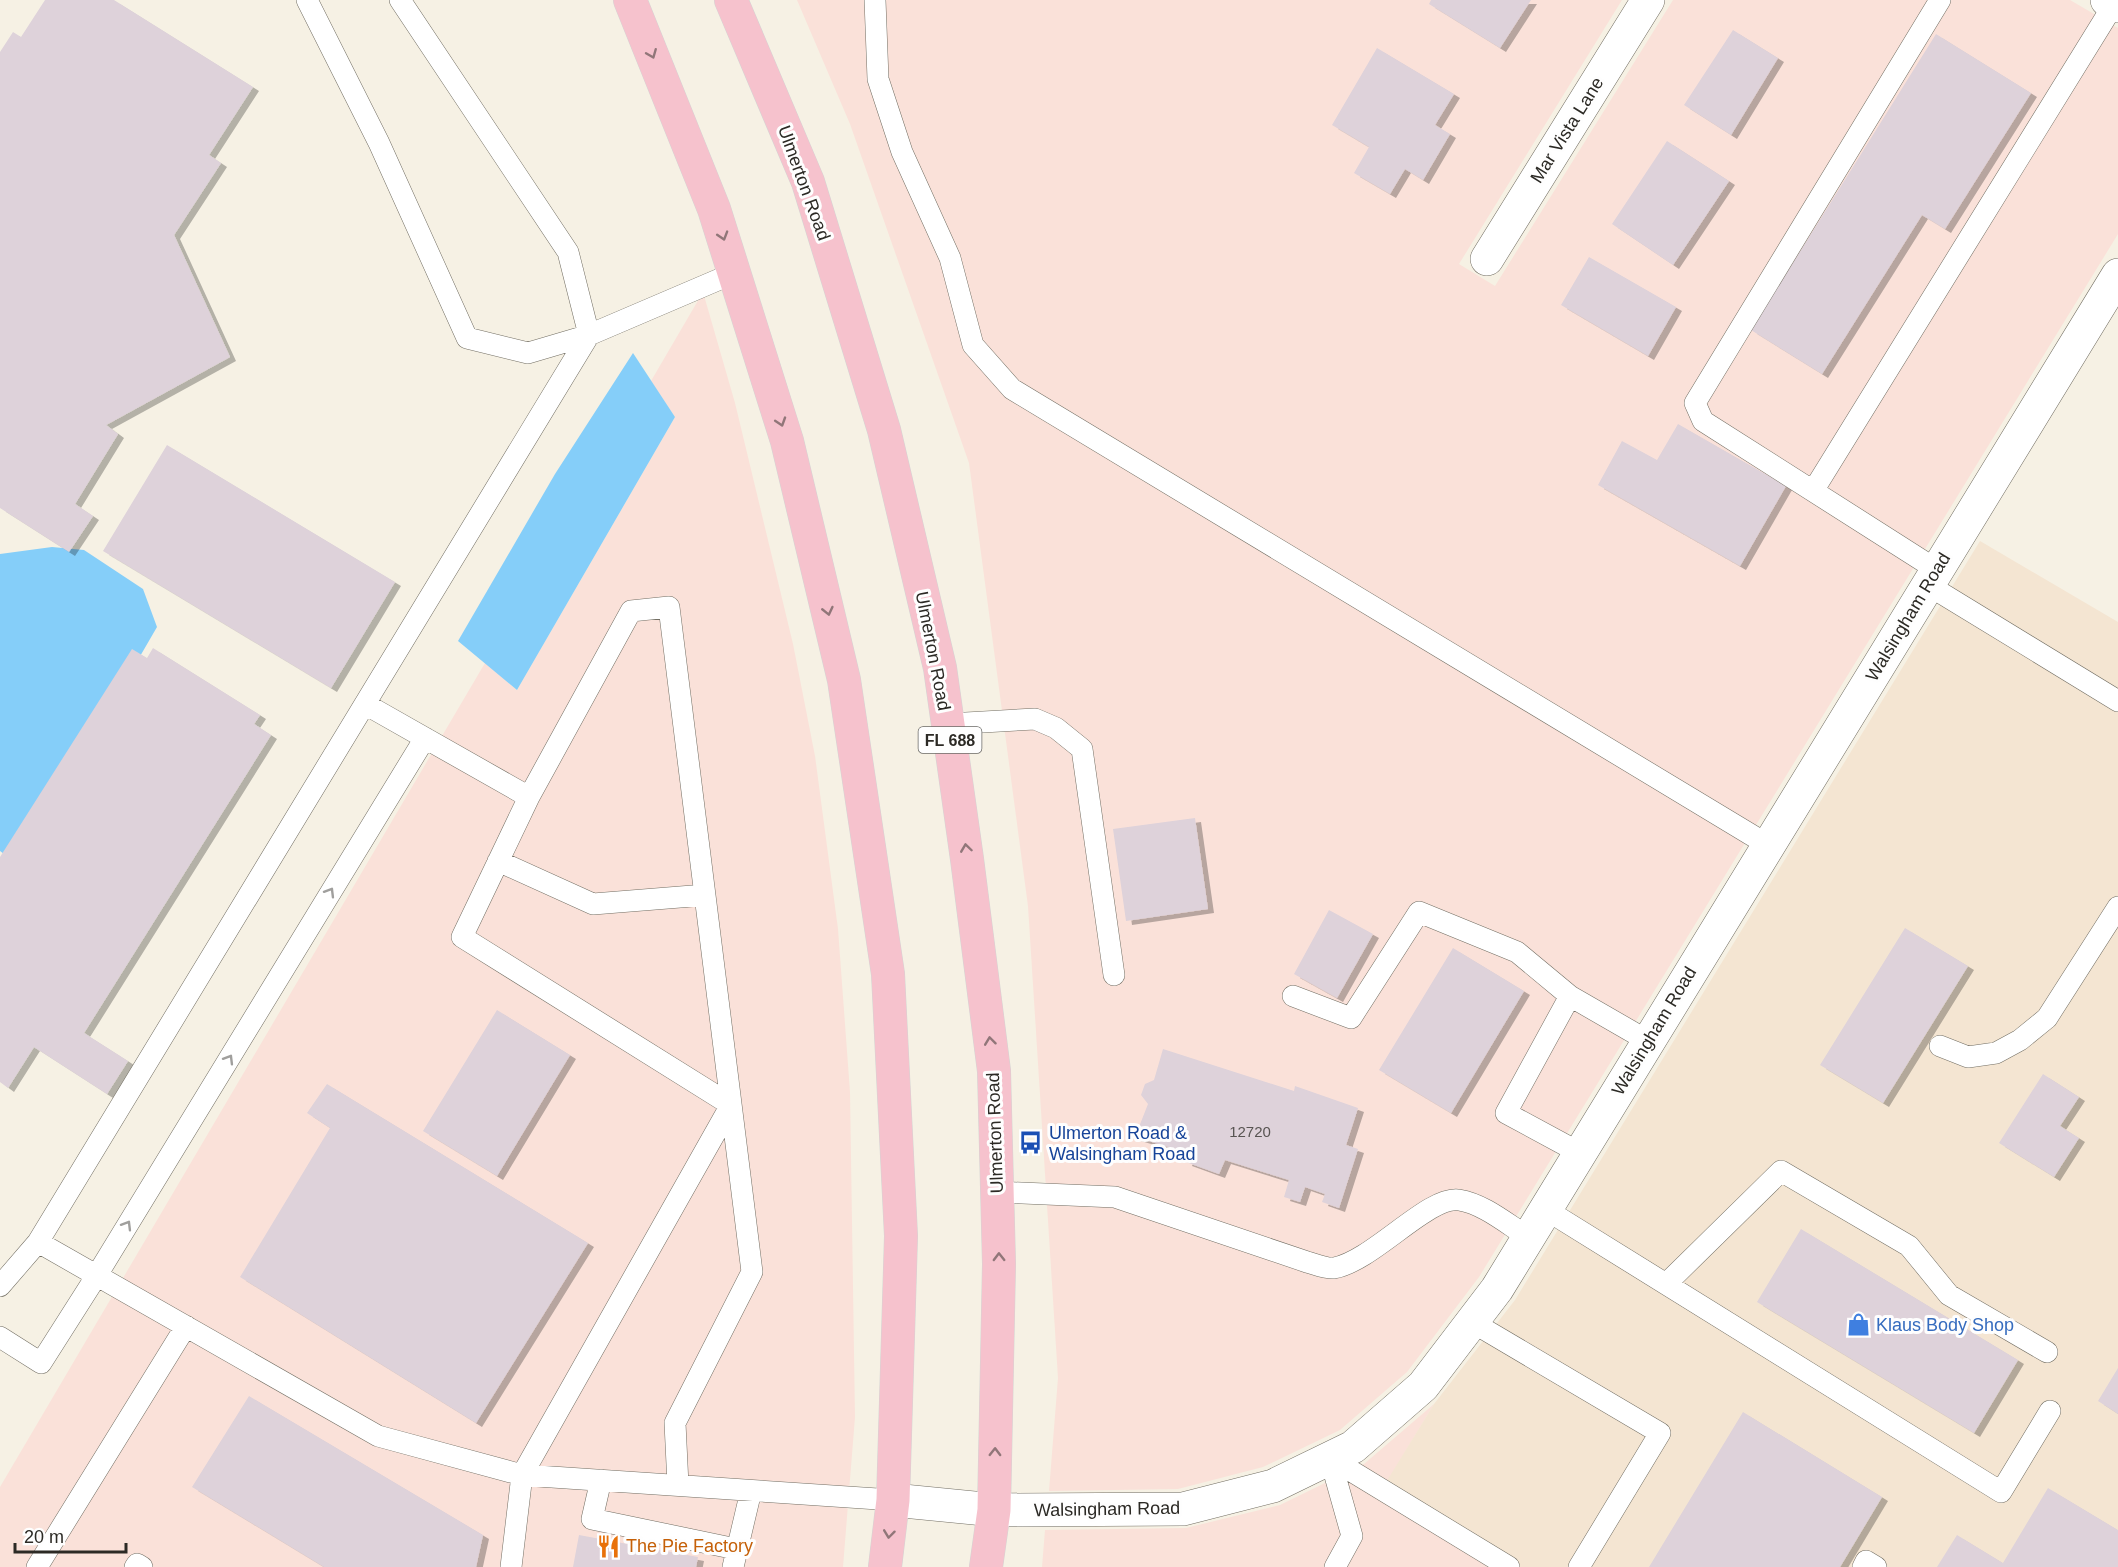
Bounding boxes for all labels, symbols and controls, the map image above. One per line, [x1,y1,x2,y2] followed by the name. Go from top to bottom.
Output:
[645,48,657,59] one-way arrow
[1527,73,1607,187] street label: Mar Vista Lane
[774,123,834,243] street label: Ulmerton Road
[716,230,728,241] one-way arrow
[774,416,786,427] one-way arrow
[1862,549,1954,685] street label: Walsingham Road
[912,590,954,712] street label: Ulmerton Road
[820,606,833,616] one-way arrow
[918,727,982,753] road number: FL 688
[960,843,972,852] one-way arrow
[323,888,335,898] one-way arrow
[1608,963,1700,1099] street label: Walsingham Road
[985,1036,997,1046] one-way arrow
[221,1055,233,1065] one-way arrow
[983,1072,1007,1194] street label: Ulmerton Road
[1049,1123,1195,1164] place label: Ulmerton Road & Walsingham Road
[1229,1123,1271,1140] house number: 12720
[1018,1130,1044,1156] bus stop icon: Ulmerton Road & Walsingham Road
[120,1221,132,1231] one-way arrow
[992,1252,1005,1261] one-way arrow
[1845,1312,1871,1338] shop icon: Klaus Body Shop
[1876,1315,2014,1335] place label: Klaus Body Shop
[989,1447,1002,1456] one-way arrow
[1034,1498,1180,1520] street label: Walsingham Road
[15,1516,126,1554] scale bar
[24,1527,64,1547] text: 20 m
[884,1529,896,1538] one-way arrow
[595,1533,621,1559] restaurant icon: The Pie Factory
[626,1536,753,1556] place label: The Pie Factory

